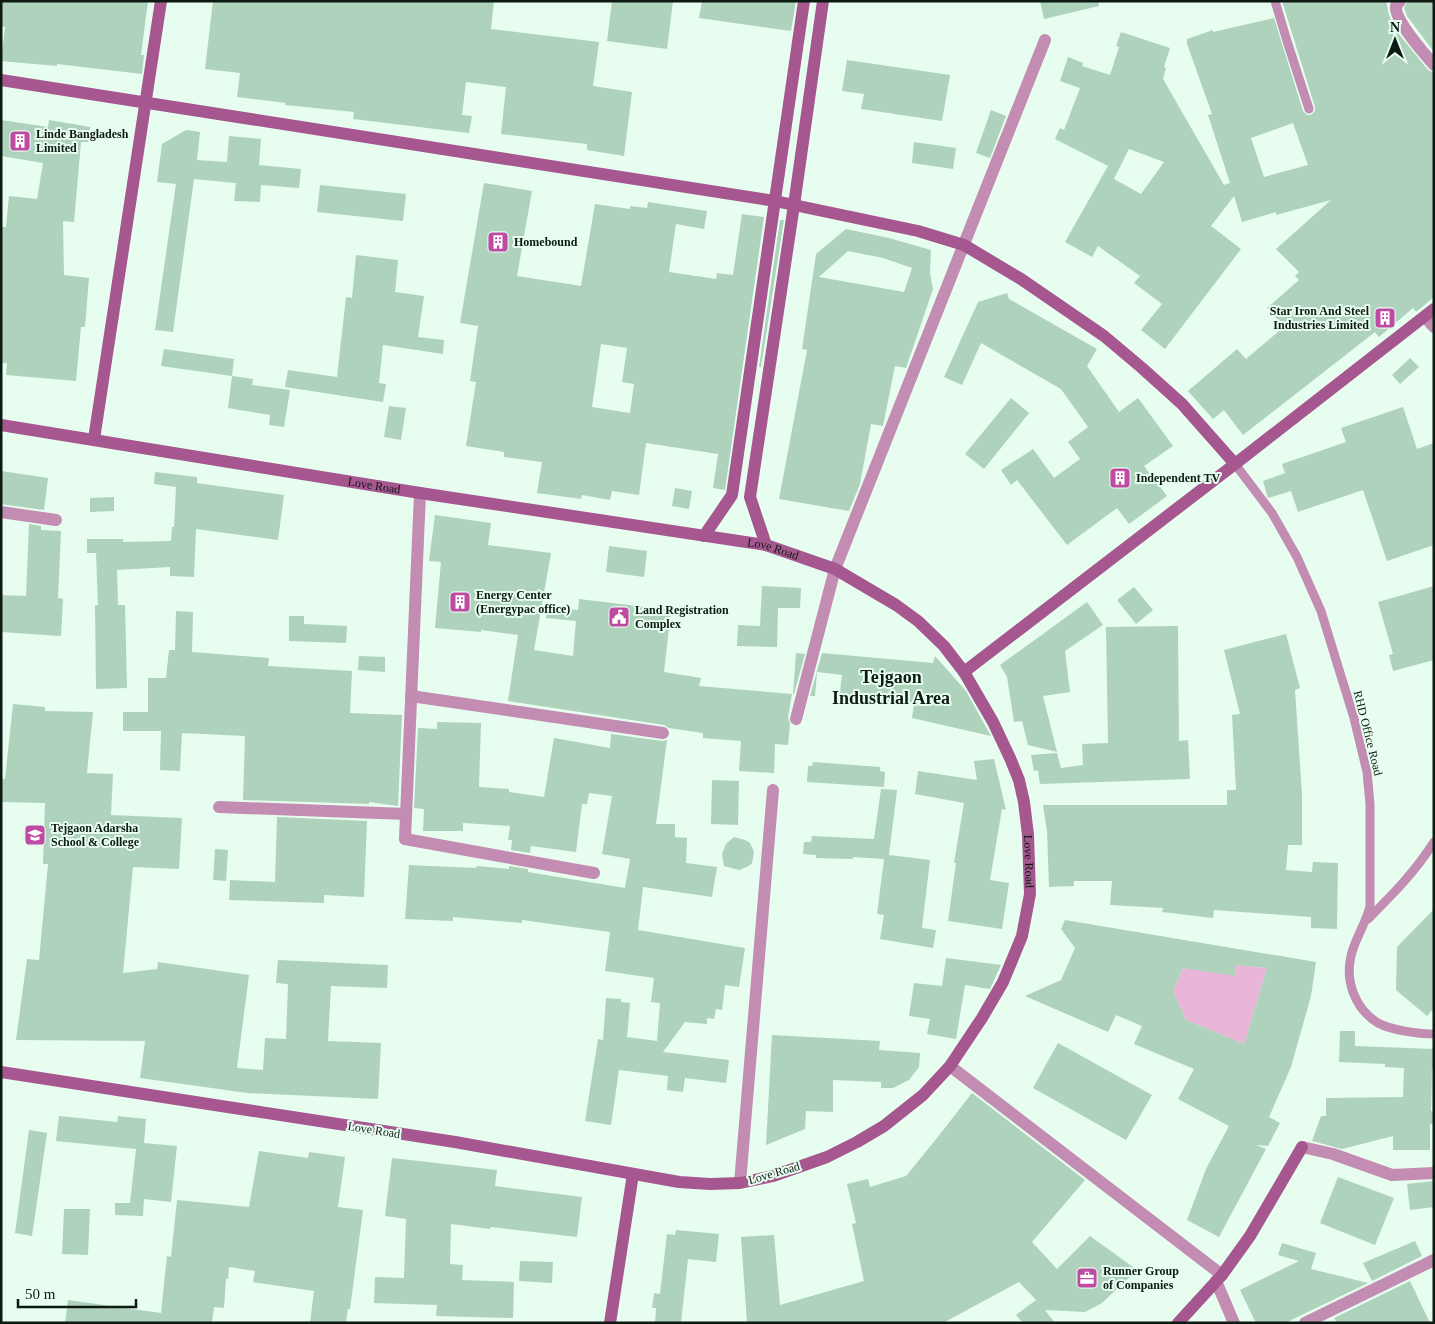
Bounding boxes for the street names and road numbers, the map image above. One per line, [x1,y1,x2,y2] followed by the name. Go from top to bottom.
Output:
[347,474,401,497] street label: Love Road
[746,535,801,563] street label: Love Road
[1351,689,1385,777] street label: RHD Office Road
[1021,835,1037,888] street label: Love Road
[347,1119,401,1141] street label: Love Road
[747,1159,801,1187] street label: Love Road

